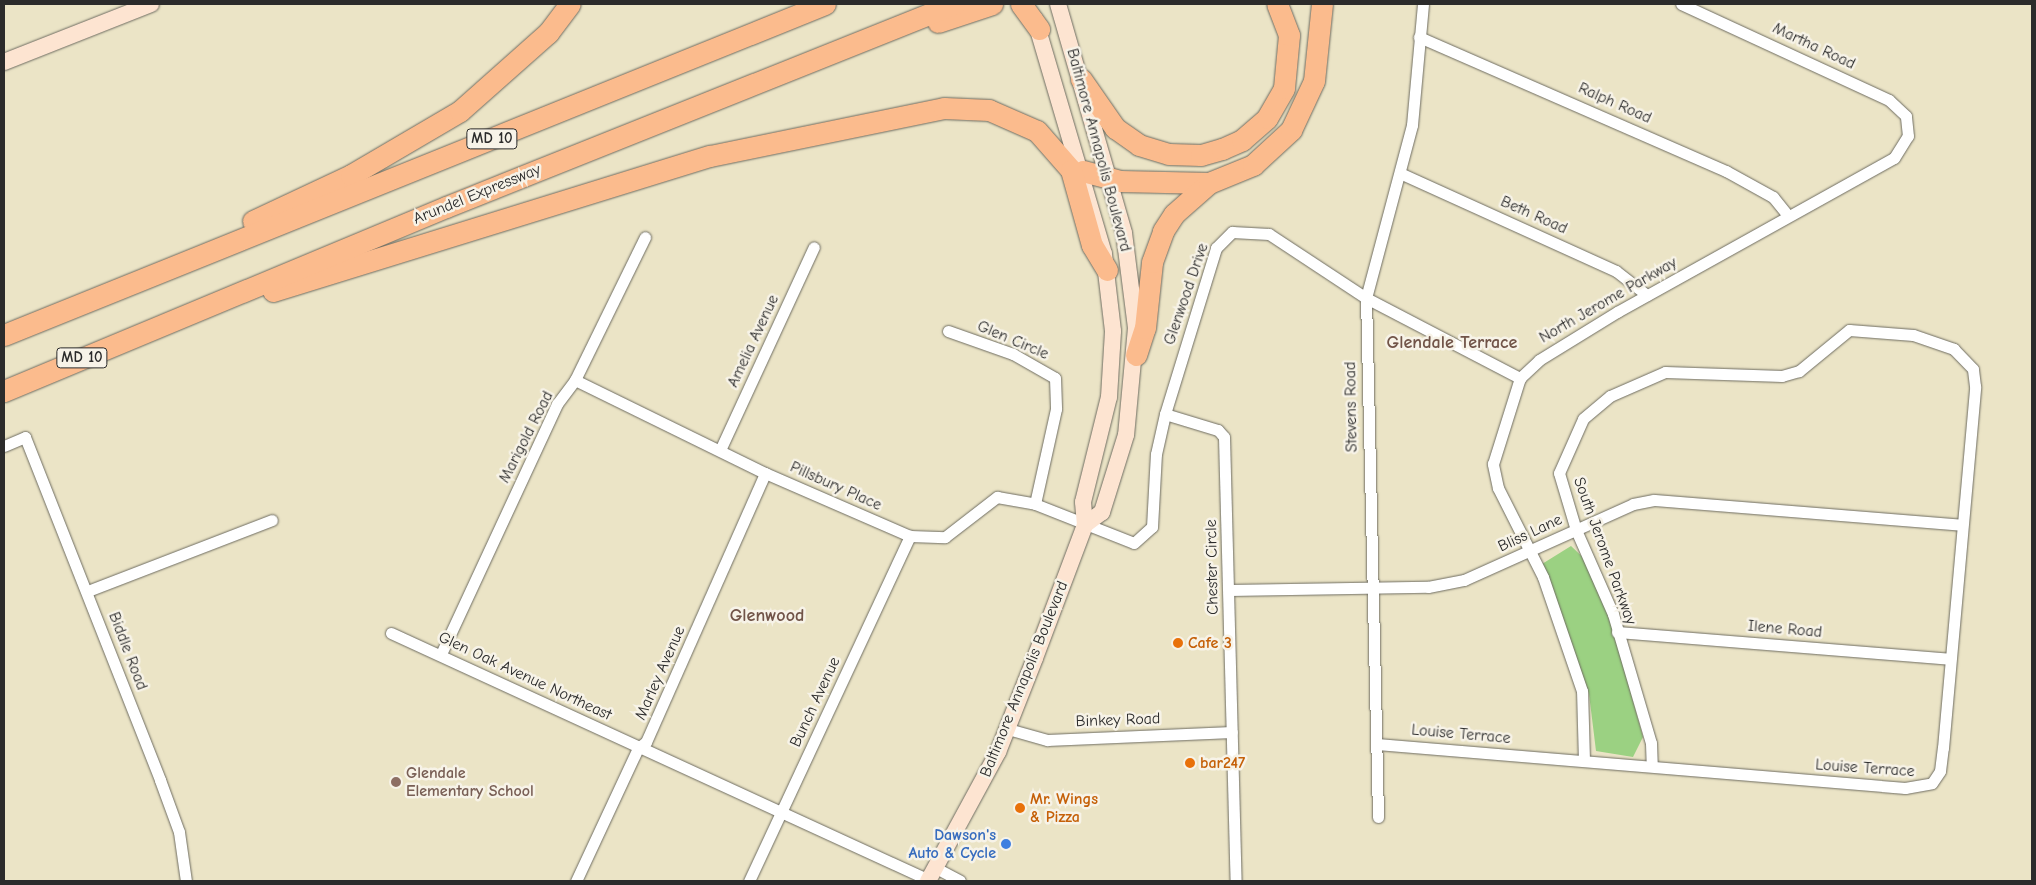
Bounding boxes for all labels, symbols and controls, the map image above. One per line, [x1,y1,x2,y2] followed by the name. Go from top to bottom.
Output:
[1769,18,1859,74] street label: Martha Road
[1063,46,1135,254] street label: Baltimore Annapolis Boulevard
[1575,78,1655,128] street label: Ralph Road
[466,126,518,152] road number: MD 10
[410,160,544,228] street label: Arundel Expressway
[1498,192,1570,238] street label: Beth Road
[1160,241,1212,347] street label: Glenwood Drive
[1536,253,1680,347] street label: North Jerome Parkway
[723,292,783,390] street label: Amelia Avenue
[974,316,1052,364] street label: Glen Circle
[1387,332,1517,354] district label: Glendale Terrace
[56,346,108,370] road number: MD 10
[1341,361,1361,453] street label: Stevens Road
[495,388,557,486] street label: Marigold Road
[787,457,885,515] street label: Pillsbury Place
[1569,475,1641,627] street label: South Jerome Parkway
[1495,510,1565,556] street label: Bliss Lane
[1202,519,1222,615] street label: Chester Circle
[976,578,1072,780] street label: Baltimore Annapolis Boulevard
[730,605,804,627] district label: Glenwood
[104,609,152,693] street label: Biddle Road
[1747,616,1823,642] street label: Ilene Road
[631,623,689,723] street label: Marley Avenue
[435,627,615,725] street label: Glen Oak Avenue Northeast
[1188,633,1232,653] place label: Cafe 3
[1172,637,1184,649] marker: Cafe 3
[786,654,844,750] street label: Bunch Avenue
[1075,709,1161,731] street label: Binkey Road
[1411,720,1511,748] street label: Louise Terrace
[1200,753,1245,773] place label: bar247
[1815,755,1915,781] street label: Louise Terrace
[1184,757,1196,769] marker: bar247
[406,763,534,801] place label: Glendale Elementary School
[390,776,402,788] marker: Glendale Elementary School
[1030,789,1098,827] place label: Mr. Wings & Pizza
[1014,802,1026,814] marker: Mr. Wings & Pizza
[909,825,996,863] place label: Dawson's Auto & Cycle
[1000,838,1012,850] marker: Dawson's Auto & Cycle

